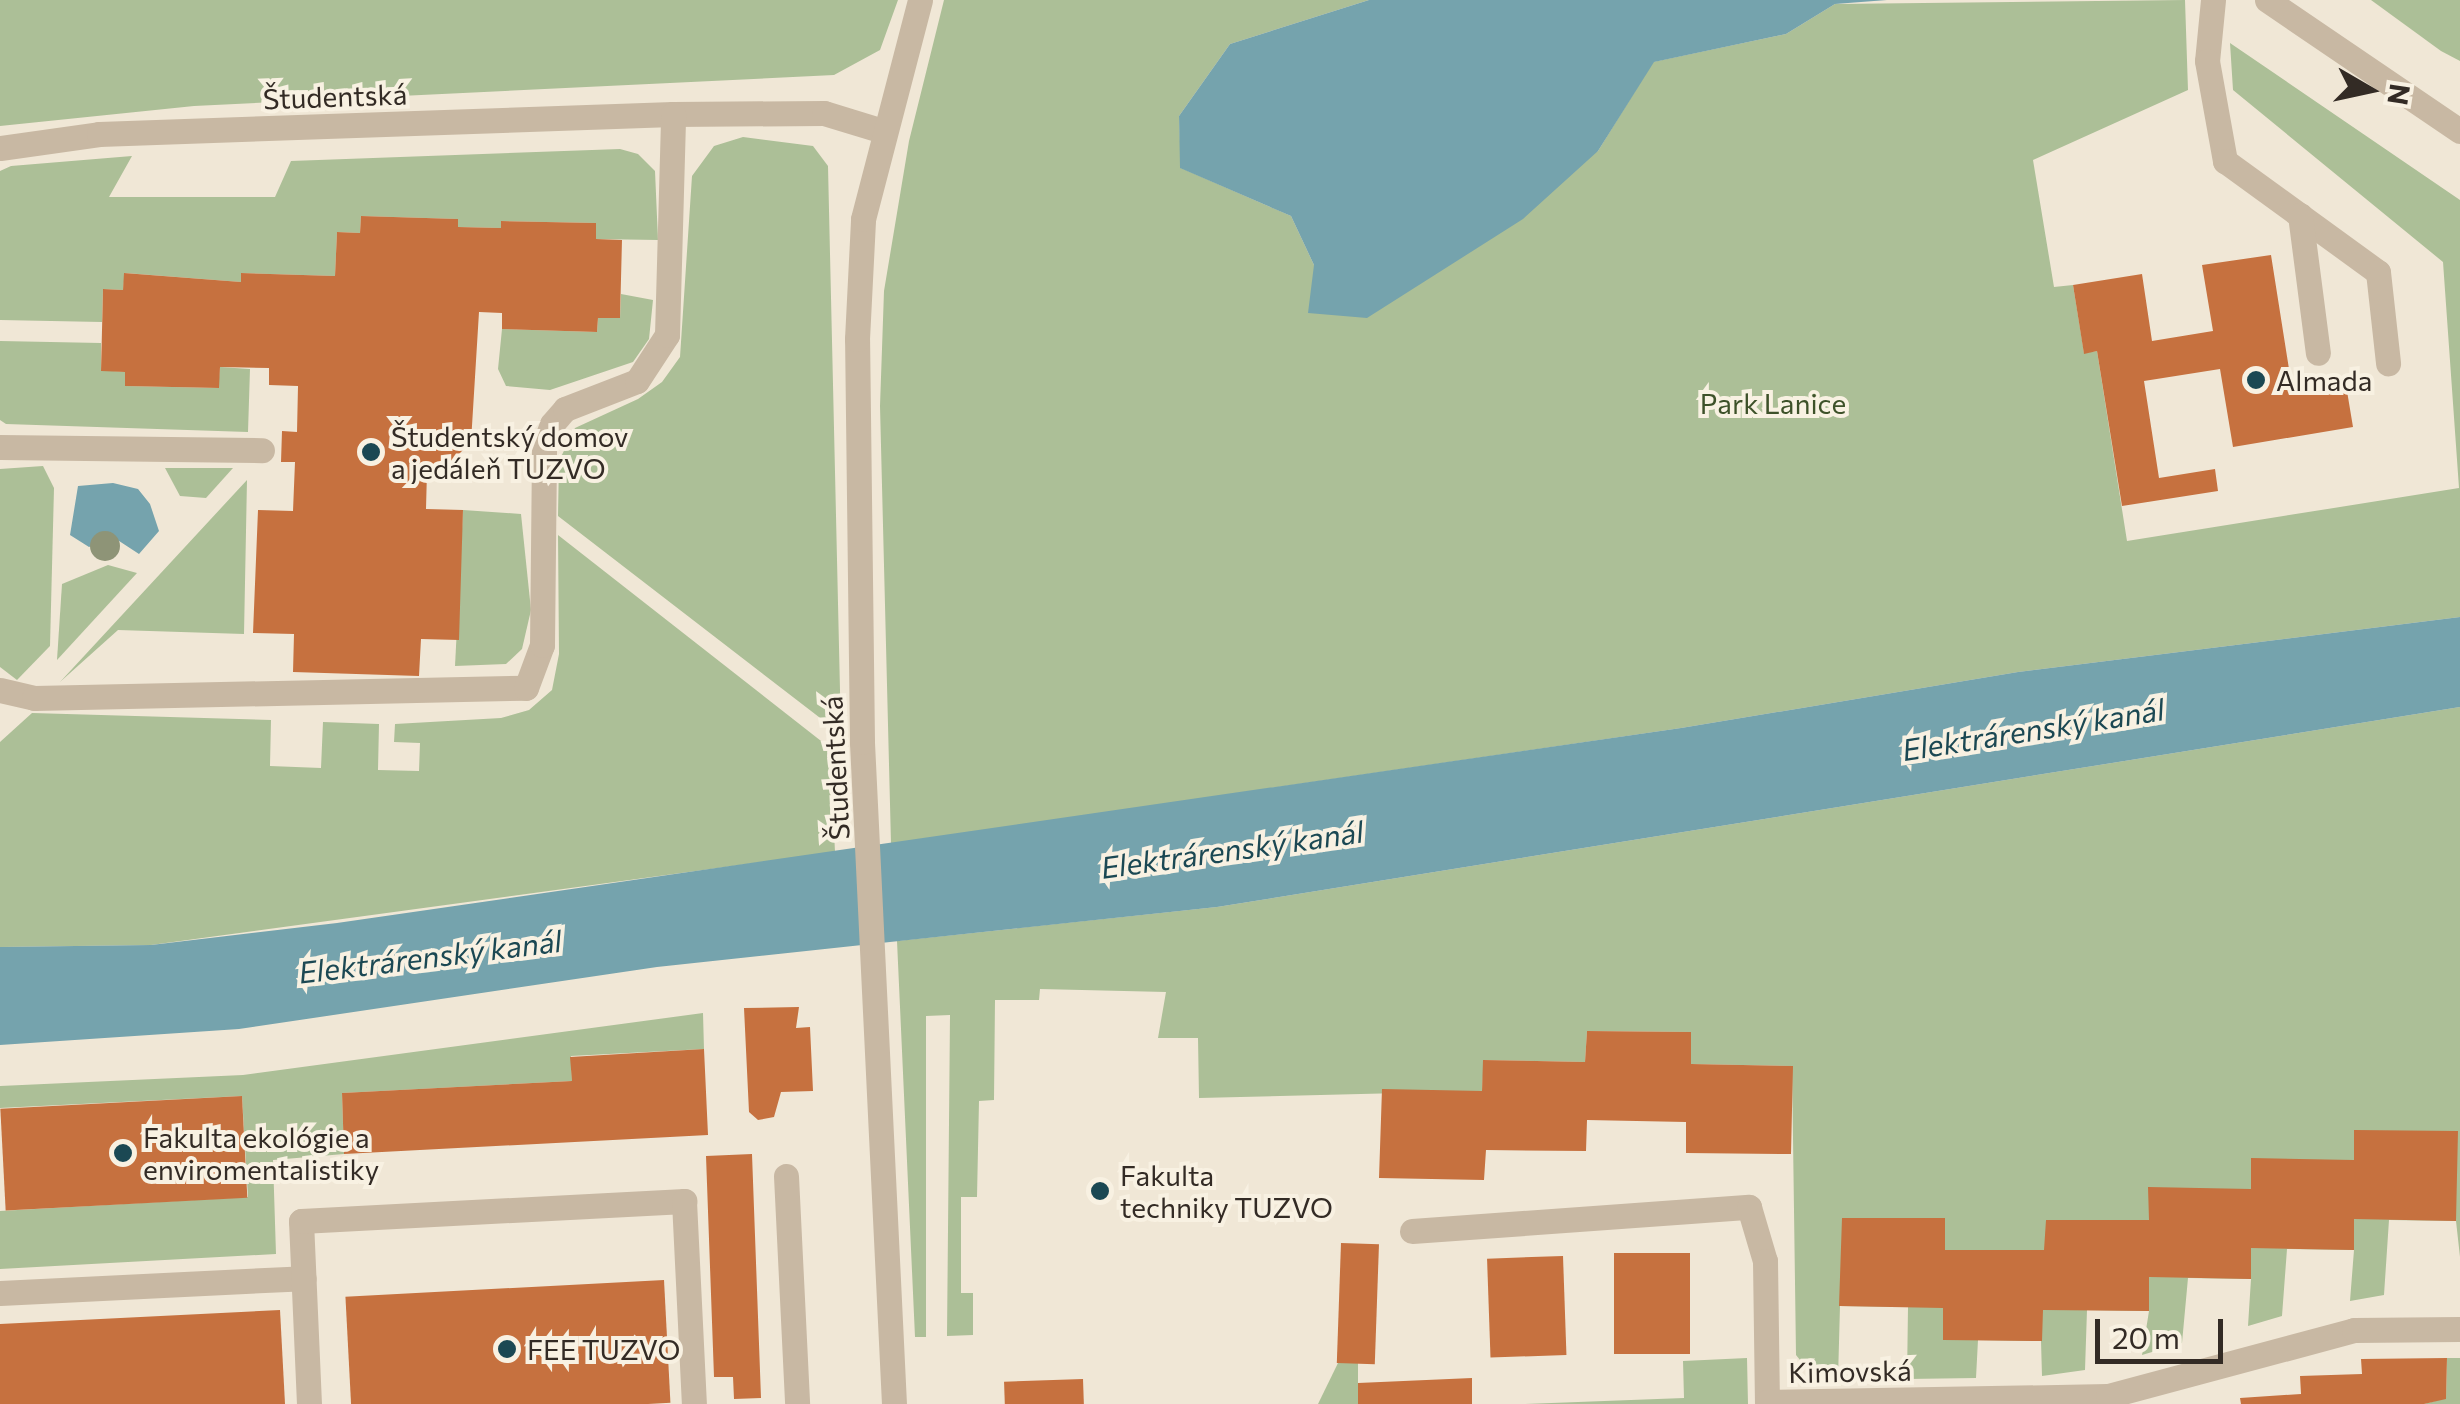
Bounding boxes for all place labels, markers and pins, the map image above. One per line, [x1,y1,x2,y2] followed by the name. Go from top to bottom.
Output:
[2276,363,2372,397] place label: Almada
[2245,369,2267,391] marker: Almada
[391,419,628,485] place label: Študentský domov a jedáleň TUZVO
[360,441,382,463] marker: Študentský domov a jedáleň TUZVO
[143,1120,379,1186] place label: Fakulta ekológie a enviromentalistiky
[112,1142,134,1164] marker: Fakulta ekológie a enviromentalistiky
[1120,1158,1333,1224] place label: Fakulta techniky TUZVO
[1089,1180,1111,1202] marker: Fakulta techniky TUZVO
[527,1332,680,1366] place label: FEE TUZVO
[496,1338,518,1360] marker: FEE TUZVO

